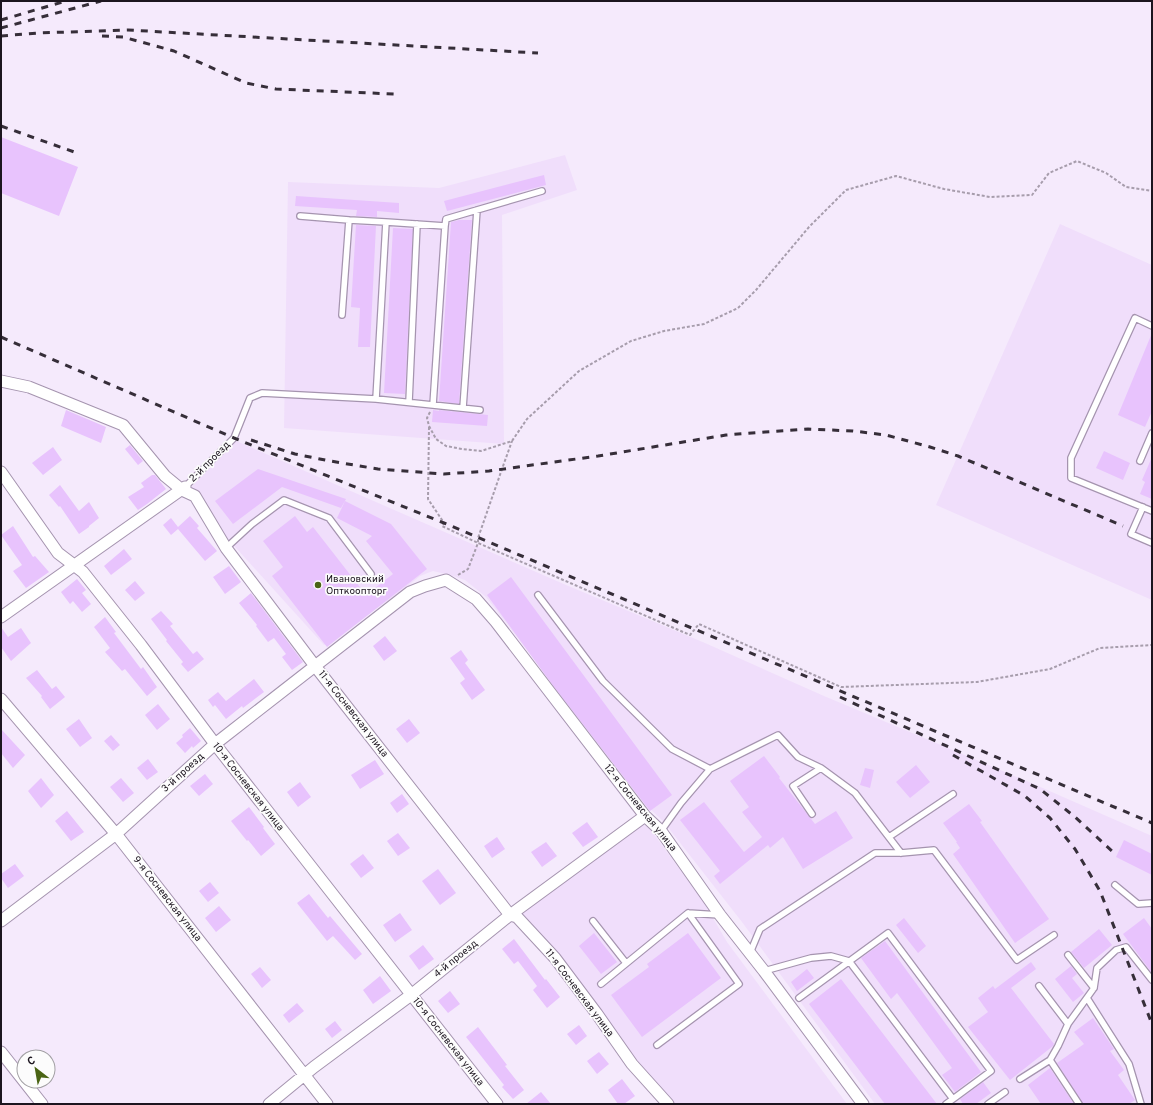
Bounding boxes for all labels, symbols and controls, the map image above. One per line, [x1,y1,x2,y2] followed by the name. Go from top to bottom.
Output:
[187,438,234,485] street label: 2-й проезд
[326,573,387,598] place label: Ивановский Опткоопторг
[313,580,323,590] marker: Ивановский Опткоопторг
[315,668,391,760] street label: 11-я Сосневская улица
[209,740,287,834] street label: 10-я Сосневская улица
[159,750,207,796] street label: 3-й проезд
[601,762,679,854] street label: 12-я Сосневская улица
[130,854,204,944] street label: 9-я Сосневская улица
[431,937,481,981] street label: 4-й проезд
[542,946,616,1040] street label: 11-я Сосневская улица
[409,995,487,1089] street label: 10-я Сосневская улица
[16,1049,56,1089] north arrow
[25,1053,38,1069] text: С

